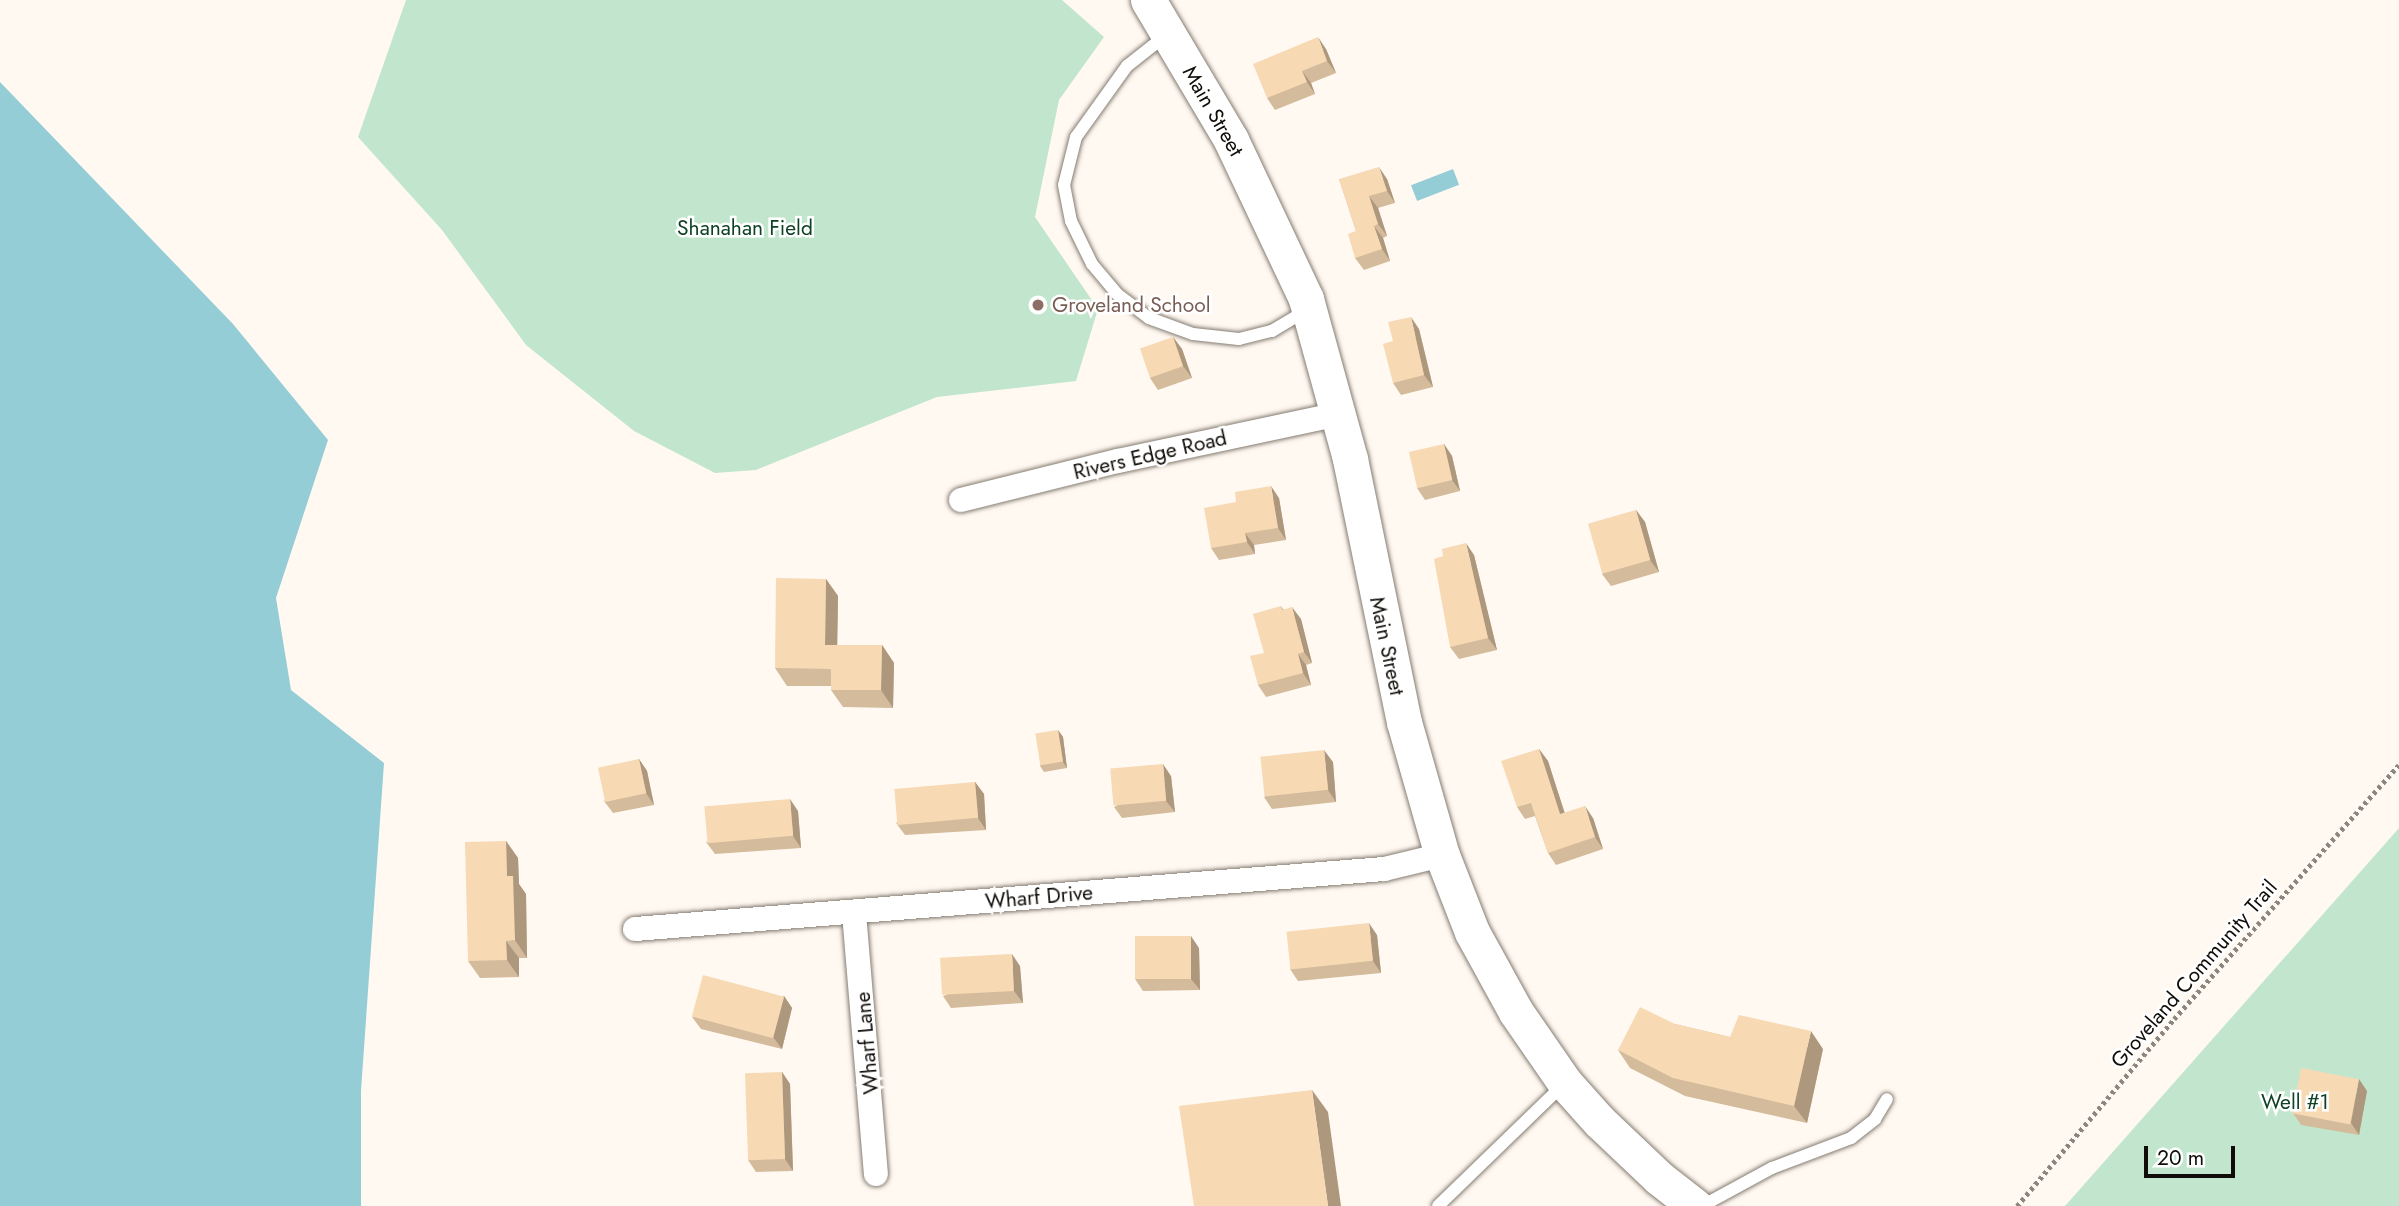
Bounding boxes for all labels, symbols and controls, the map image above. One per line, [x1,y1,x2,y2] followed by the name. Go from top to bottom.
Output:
[1177,61,1249,161] street label: Main Street
[677,215,813,241] park label: Shanahan Field
[1052,292,1211,318] place label: Groveland School
[1030,297,1046,313] marker: Groveland School
[1071,425,1229,485] street label: Rivers Edge Road
[1364,594,1410,698] street label: Main Street
[2106,875,2282,1073] street label: Groveland Community Trail
[984,880,1094,914] street label: Wharf Drive
[850,991,884,1095] street label: Wharf Lane
[2261,1089,2329,1115] park label: Well #1
[2147,1132,2238,1176] scale bar
[2157,1143,2204,1173] text: 20 m

